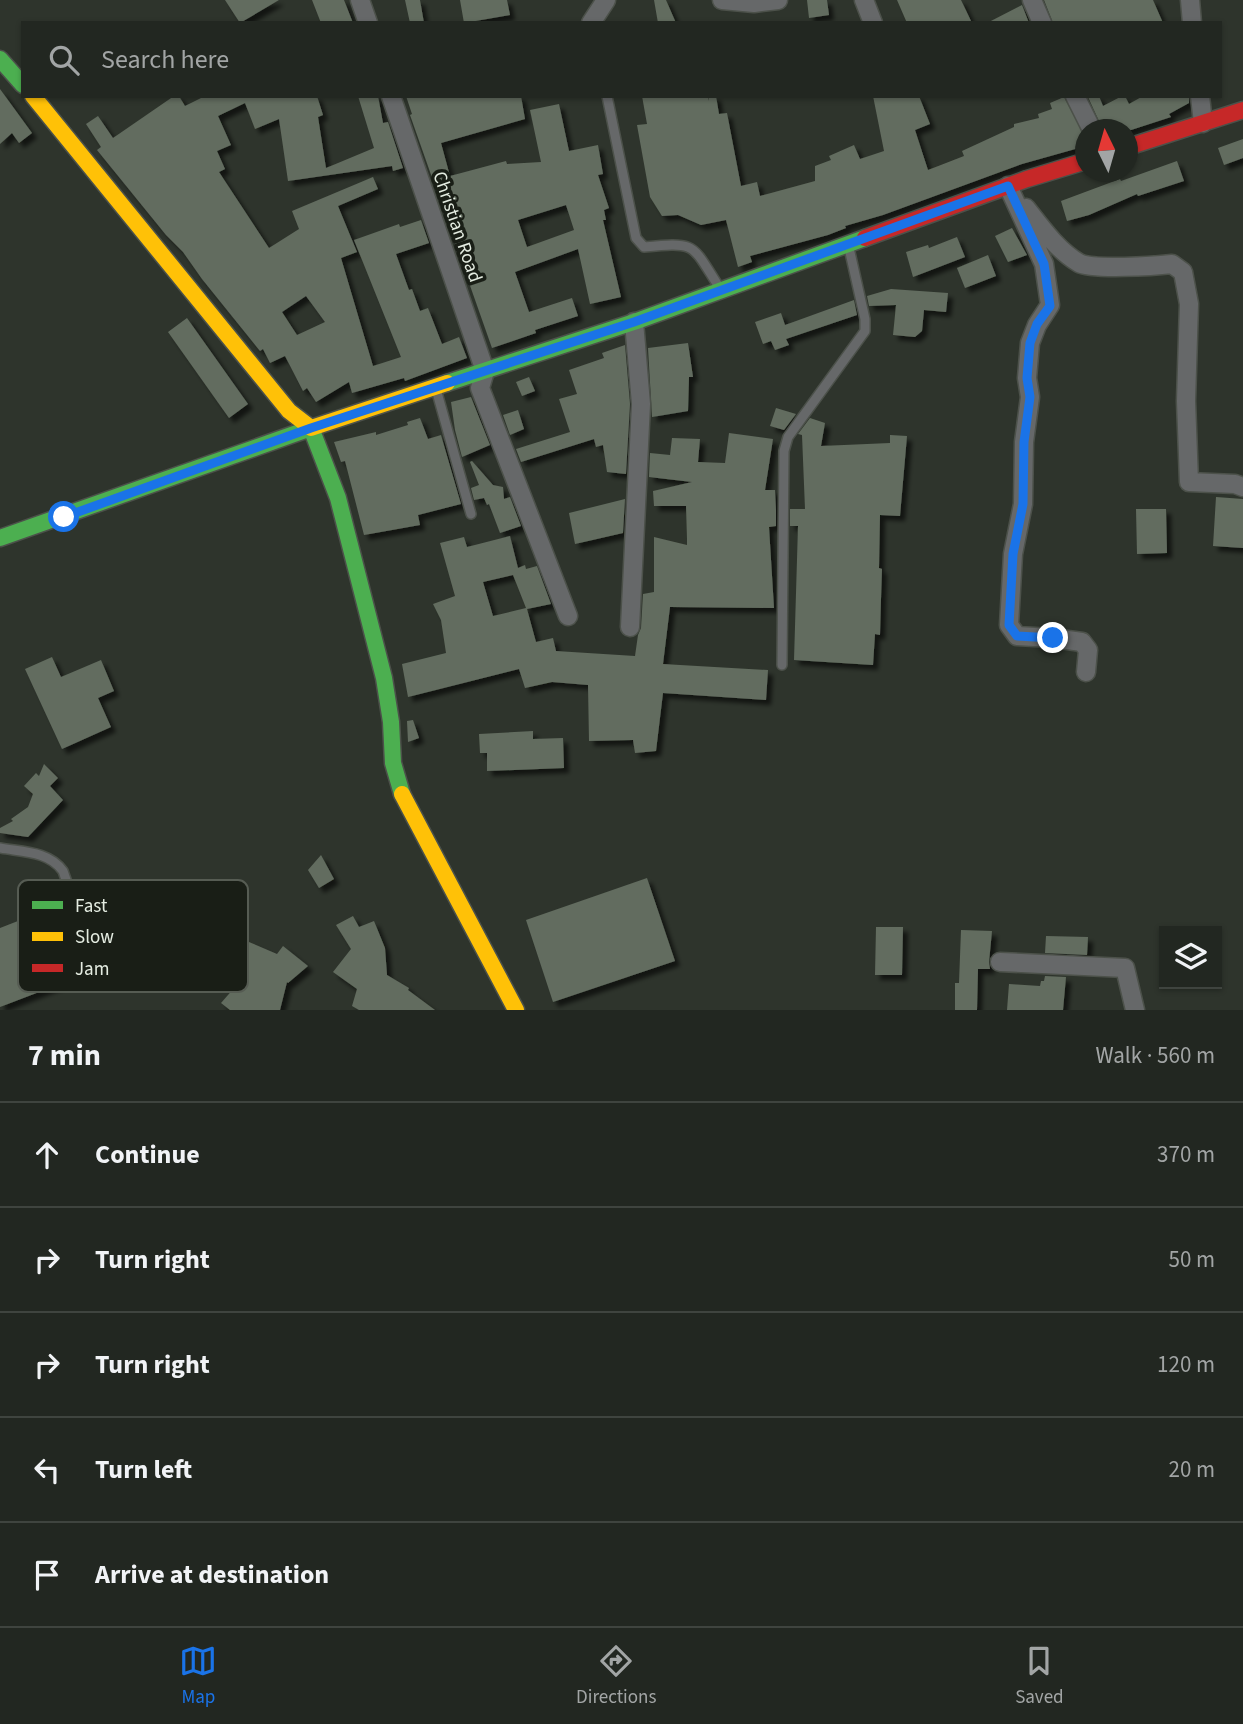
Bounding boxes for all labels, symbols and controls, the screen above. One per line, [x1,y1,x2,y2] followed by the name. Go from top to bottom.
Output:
[21,21,1222,98] search box
[45,41,83,79] icon: search
[101,41,229,78] text: Search here
[1075,119,1138,182] north arrow
[425,168,489,286] street label: Christian Road
[48,501,79,532] route start
[1037,622,1068,653] route end
[18,880,248,992] legend
[75,893,108,920] text: Fast
[75,924,114,951] text: Slow
[1159,926,1222,989] map controls
[1159,926,1222,989] button: layers
[75,956,109,983] text: Jam
[28,1034,101,1077] text: 7 min
[1096,1039,1215,1072] text: Walk · 560 m
[28,1136,66,1174] icon: ahead
[95,1136,200,1173] text: Continue
[1157,1138,1215,1171] text: 370 m
[28,1241,66,1279] icon: right
[95,1241,210,1278] text: Turn right
[1168,1243,1215,1276] text: 50 m
[28,1346,66,1384] icon: right
[95,1346,210,1383] text: Turn right
[1157,1348,1215,1381] text: 120 m
[28,1451,66,1489] icon: left
[95,1451,192,1488] text: Turn left
[1168,1453,1215,1486] text: 20 m
[28,1556,66,1594] icon: arrive
[95,1556,329,1593] text: Arrive at destination
[179,1642,217,1711] tab: Map
[576,1642,656,1711] tab: Directions
[1015,1642,1064,1711] tab: Saved

